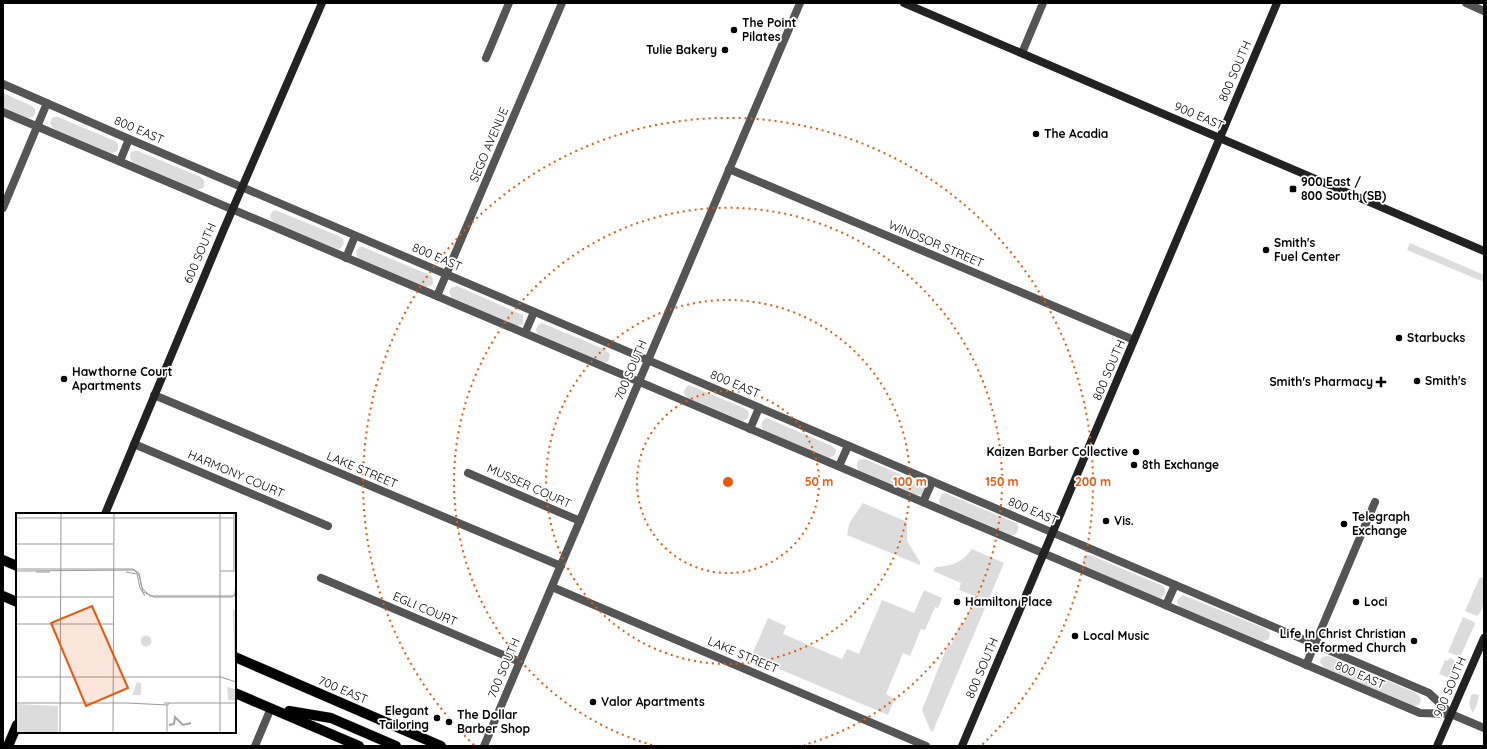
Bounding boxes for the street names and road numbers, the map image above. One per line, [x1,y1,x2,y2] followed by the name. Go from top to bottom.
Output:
[1215,38,1254,103] street label: 800 SOUTH
[1172,98,1226,133] street label: 900 EAST
[466,105,511,185] street label: SEGO AVENUE
[112,112,166,147] street label: 800 EAST
[886,217,986,270] street label: WINDSOR STREET
[180,220,219,285] street label: 600 SOUTH
[410,239,464,274] street label: 800 EAST
[611,337,650,402] street label: 700 SOUTH
[1089,337,1128,402] street label: 800 SOUTH
[708,366,762,401] street label: 800 EAST
[186,447,287,501] street label: HARMONY COURT
[325,448,400,491] street label: LAKE STREET
[485,460,574,511] street label: MUSSER COURT
[1006,493,1060,528] street label: 800 EAST
[391,588,460,629] street label: EGLI COURT
[706,633,781,676] street label: LAKE STREET
[484,635,523,700] street label: 700 SOUTH
[962,635,1001,700] street label: 800 SOUTH
[1430,654,1469,719] street label: 900 SOUTH
[1333,657,1387,692] street label: 800 EAST
[316,672,370,707] street label: 700 EAST

